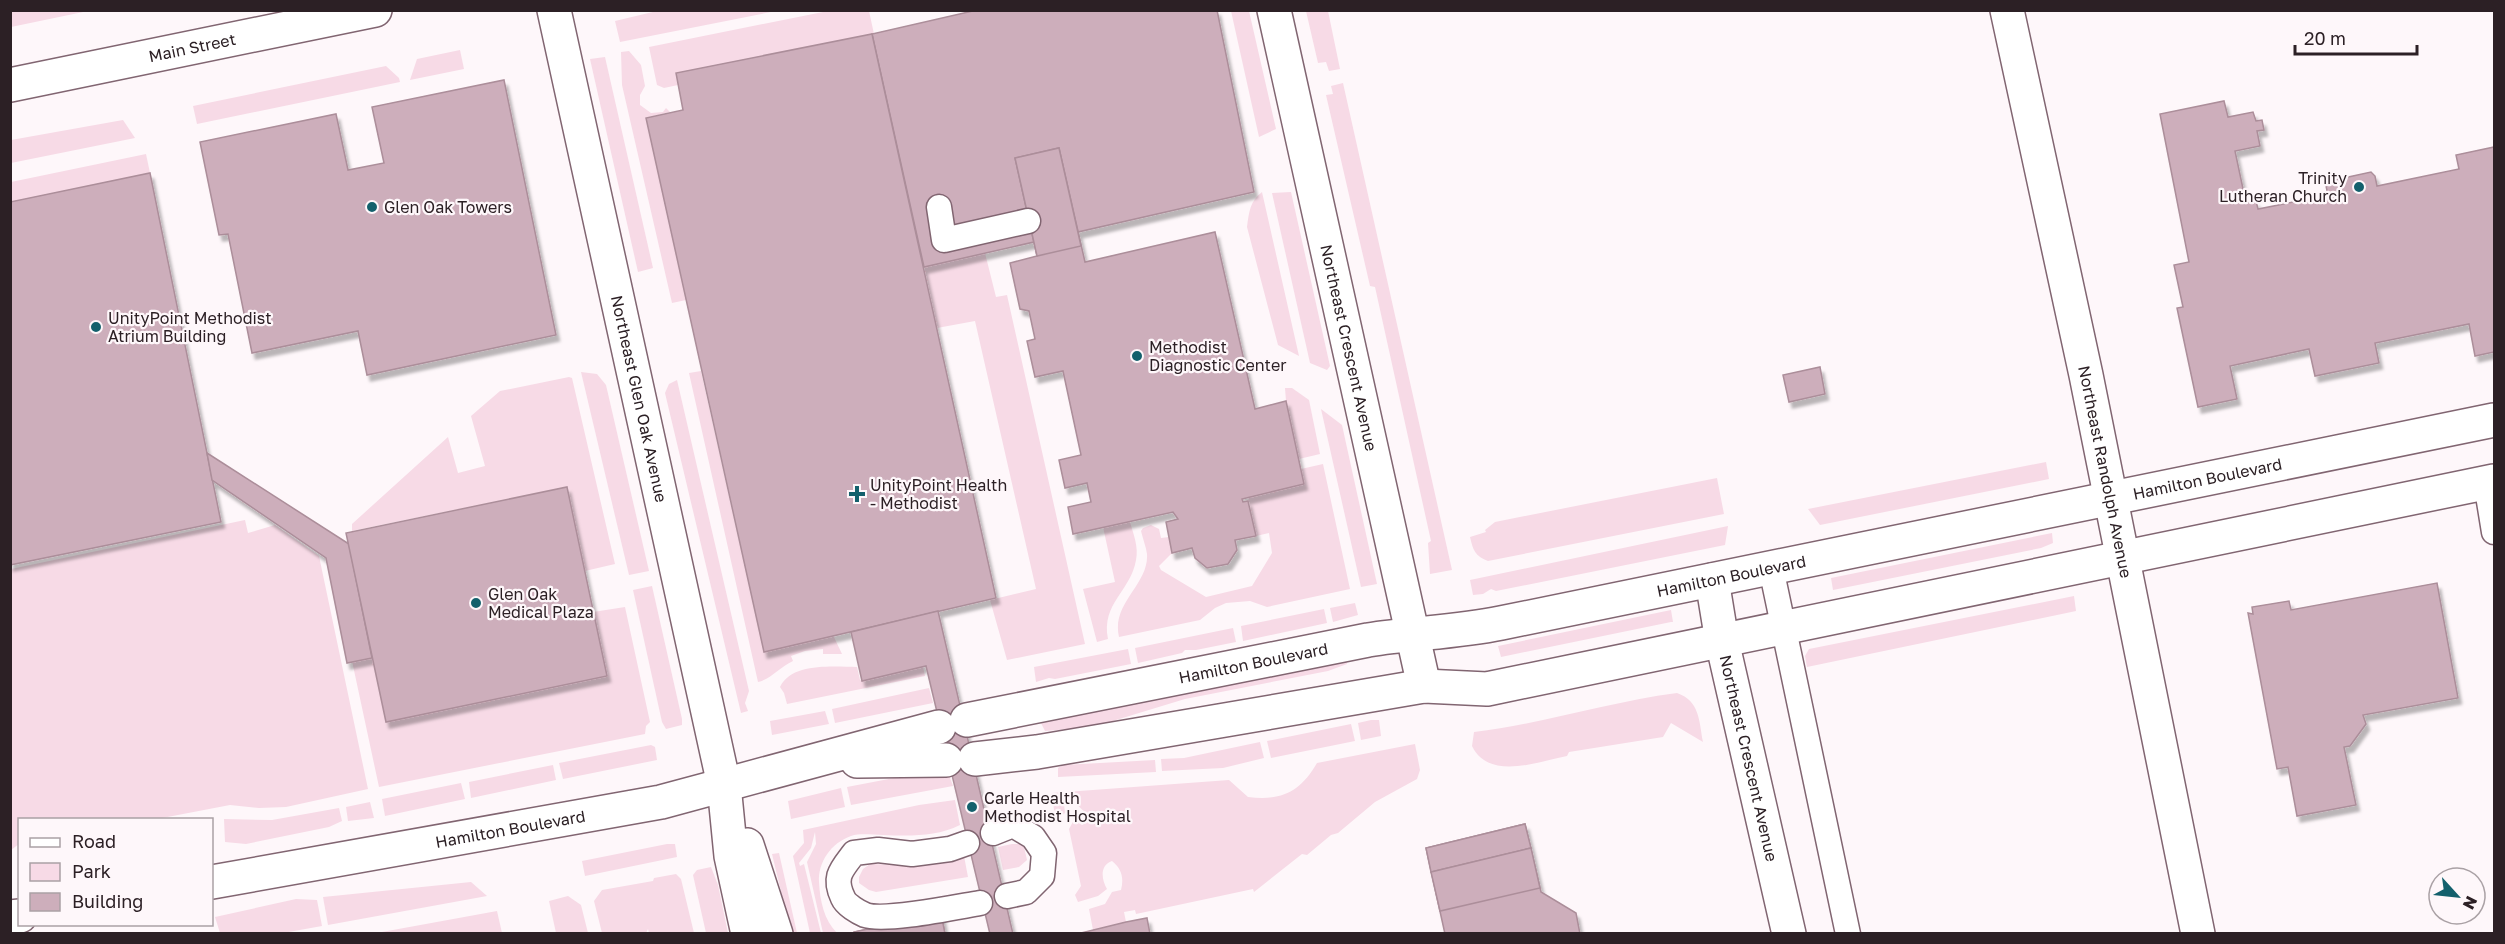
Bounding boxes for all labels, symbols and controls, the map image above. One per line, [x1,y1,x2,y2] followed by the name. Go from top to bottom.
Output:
[2295,18,2416,56] scale bar
[2304,27,2346,49] text: 20 m
[147,29,237,66] street label: Main Street
[2219,168,2347,206] place label: Trinity Lutheran Church
[2352,180,2366,194] marker: Trinity Lutheran Church
[384,197,512,217] place label: Glen Oak Towers
[365,200,379,214] marker: Glen Oak Towers
[1316,243,1382,453] street label: Northeast Crescent Avenue
[607,293,672,504] street label: Northeast Glen Oak Avenue
[108,308,272,346] place label: UnityPoint Methodist Atrium Building
[89,320,103,334] marker: UnityPoint Methodist Atrium Building
[1149,337,1286,375] place label: Methodist Diagnostic Center
[1130,349,1144,363] marker: Methodist Diagnostic Center
[2074,364,2136,580] street label: Northeast Randolph Avenue
[2131,454,2284,504] street label: Hamilton Boulevard
[870,475,1007,513] place label: UnityPoint Health - Methodist
[848,485,866,503] marker: UnityPoint Health - Methodist
[1655,551,1808,601] street label: Hamilton Boulevard
[488,584,594,622] place label: Glen Oak Medical Plaza
[469,596,483,610] marker: Glen Oak Medical Plaza
[1177,638,1330,688] street label: Hamilton Boulevard
[1716,653,1782,863] street label: Northeast Crescent Avenue
[984,788,1131,826] place label: Carle Health Methodist Hospital
[965,800,979,814] marker: Carle Health Methodist Hospital
[434,806,587,852] street label: Hamilton Boulevard
[18,818,213,926] legend
[72,830,116,852] text: Road
[72,860,111,882] text: Park
[2427,866,2487,926] north arrow
[72,890,143,912] text: Building
[2459,893,2482,913] text: N

